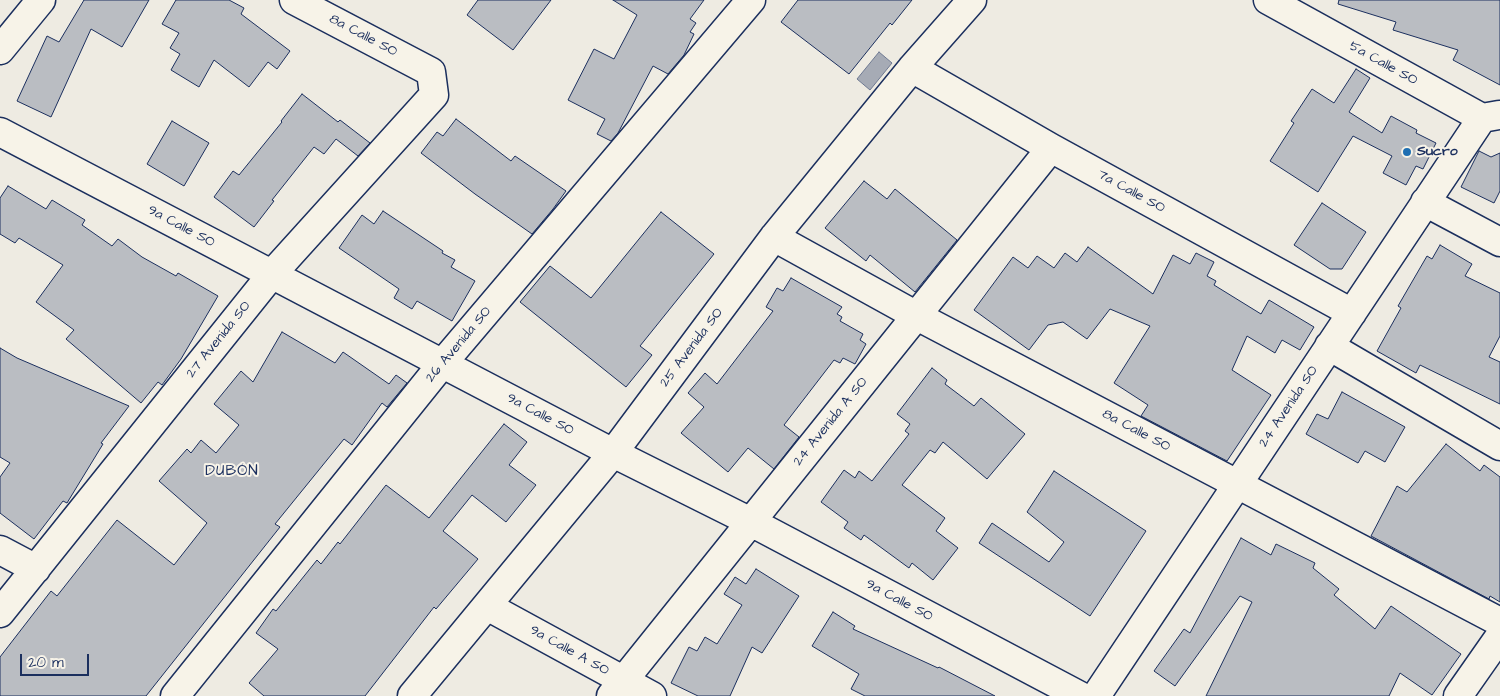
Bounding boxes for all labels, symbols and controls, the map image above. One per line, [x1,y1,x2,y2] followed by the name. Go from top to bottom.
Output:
[326,11,400,61] street label: 8a Calle SO
[1346,38,1420,90] street label: 5a Calle SO
[1417,144,1458,160] place label: Sucro
[1401,146,1413,158] marker: Sucro
[1094,167,1168,217] street label: 7a Calle SO
[145,202,217,252] street label: 9a Calle SO
[183,298,255,382] street label: 27 Avenida SO
[422,304,496,386] street label: 26 Avenida SO
[657,305,727,391] street label: 25 Avenida SO
[1256,363,1322,451] street label: 24 Avenida SO
[790,374,872,470] street label: 24 Avenida A SO
[504,390,576,440] street label: 9a Calle SO
[1099,406,1173,456] street label: 8a Calle SO
[205,463,259,481] district label: DUBÓN
[863,576,935,626] street label: 9a Calle SO
[526,622,612,680] street label: 9a Calle A SO
[22,644,91,676] scale bar
[28,652,64,673] text: 20 m

